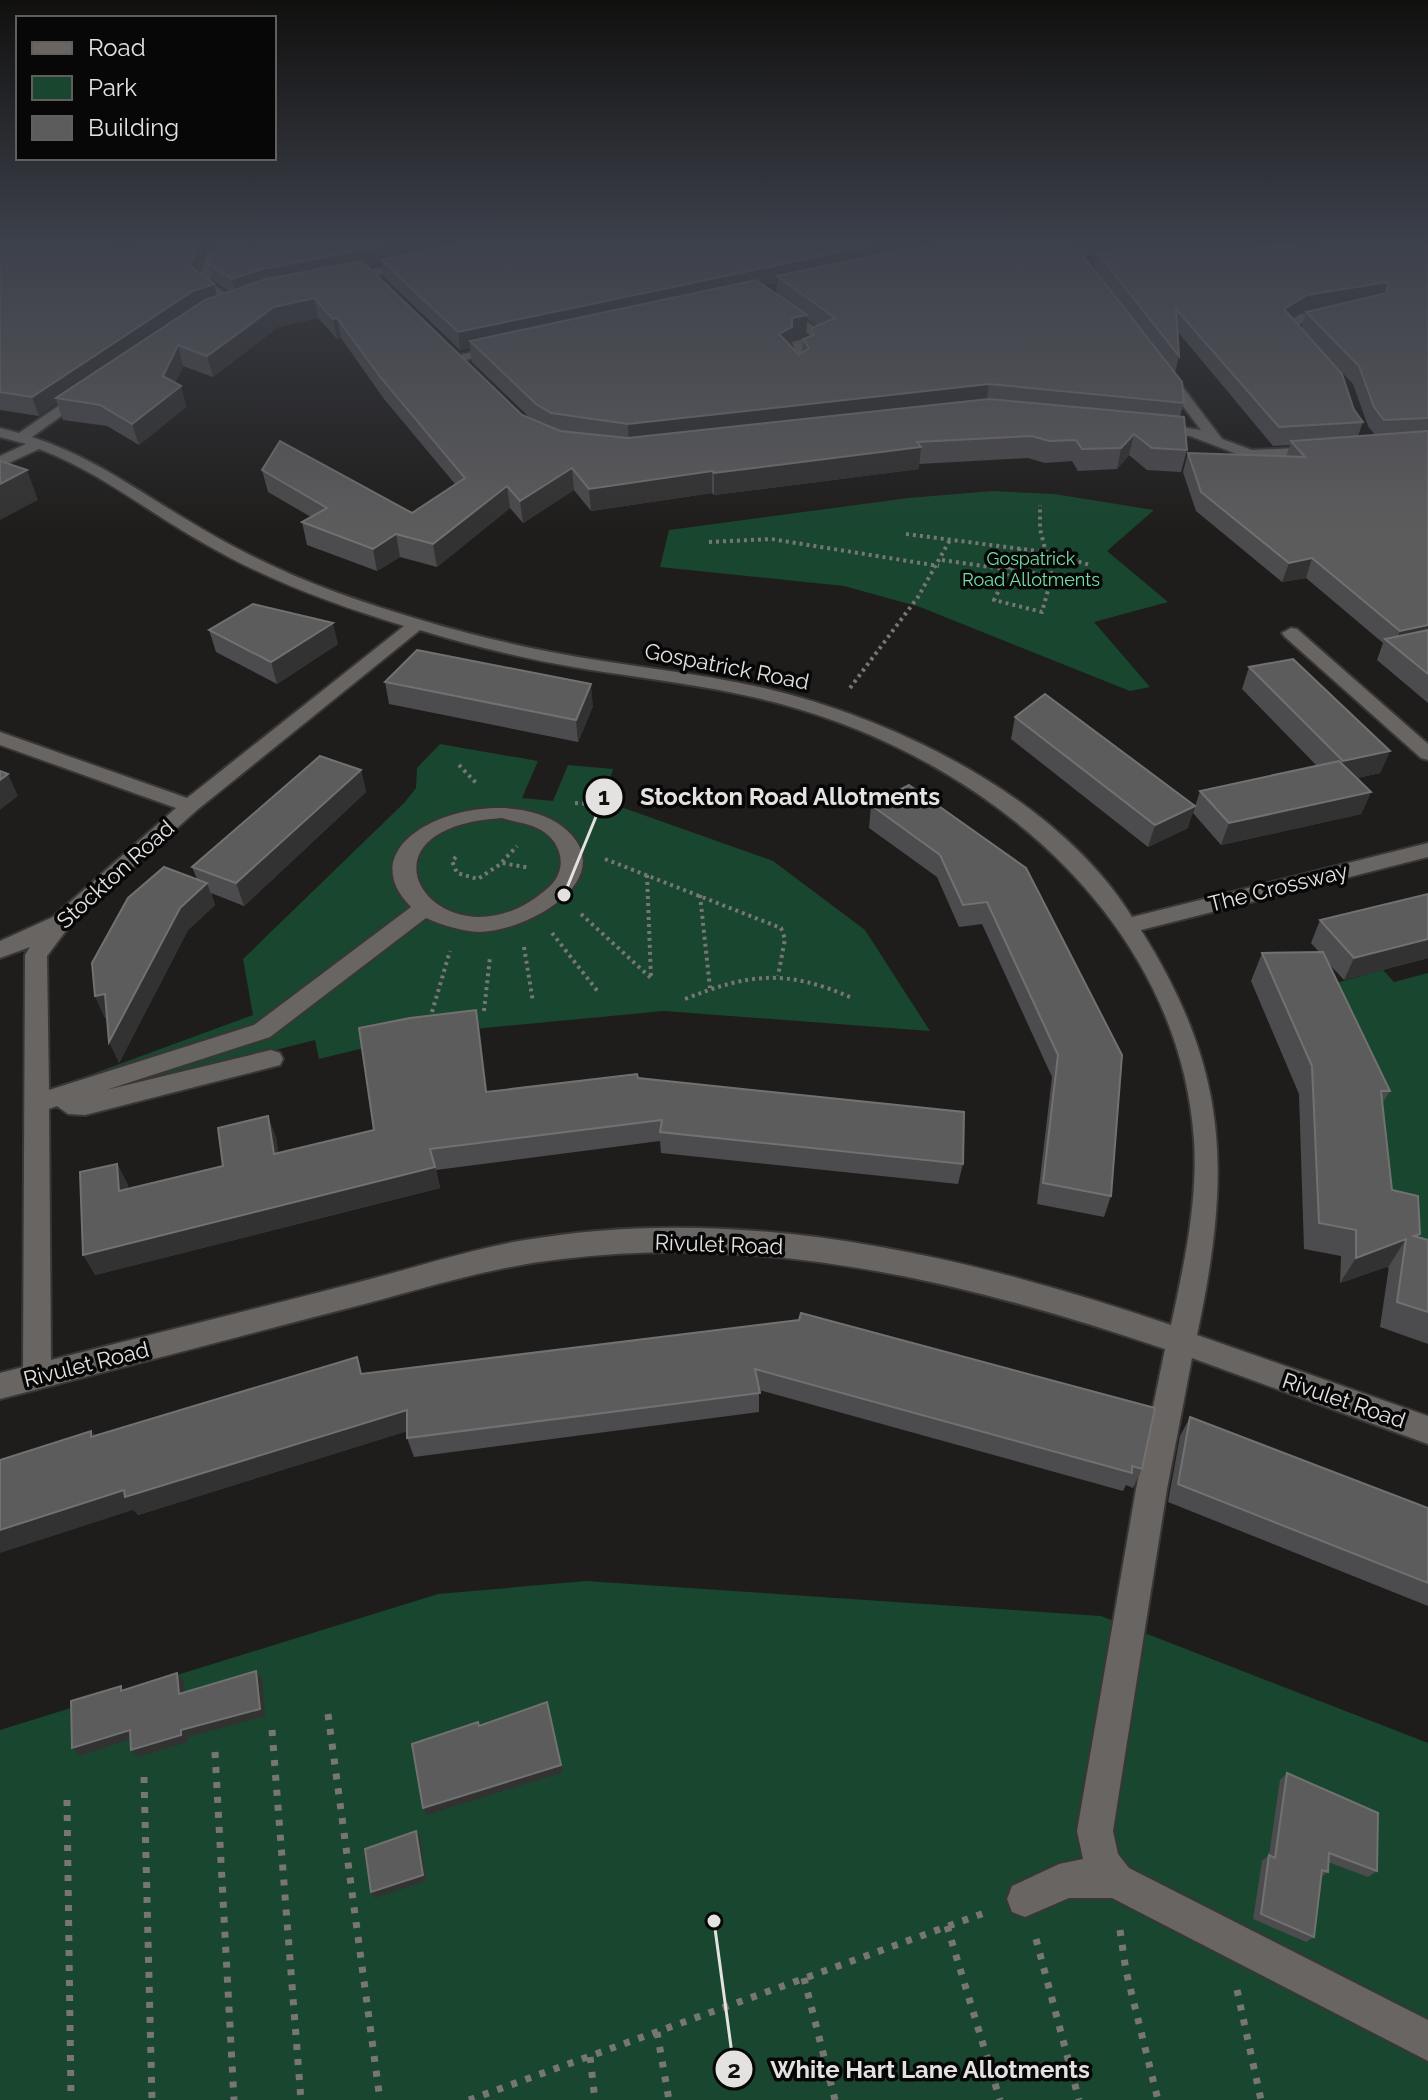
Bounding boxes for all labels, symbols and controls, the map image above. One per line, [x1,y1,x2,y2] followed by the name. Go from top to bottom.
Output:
[16,16,276,160] legend
[88,33,146,62] text: Road
[88,73,137,102] text: Park
[88,113,179,142] text: Building
[962,548,1100,590] park label: Gospatrick Road Allotments
[643,637,811,695] street label: Gospatrick Road
[584,773,957,821] callout: Stockton Road Allotments
[598,782,610,811] text: 1
[640,782,940,811] text: Stockton Road Allotments
[51,815,179,933] street label: Stockton Road
[1206,857,1350,917] street label: The Crossway
[654,1229,784,1259] street label: Rivulet Road
[21,1336,151,1392] street label: Rivulet Road
[1279,1367,1409,1433] street label: Rivulet Road
[714,2045,1106,2093] callout: White Hart Lane Allotments
[727,2055,741,2084] text: 2
[770,2055,1090,2084] text: White Hart Lane Allotments

